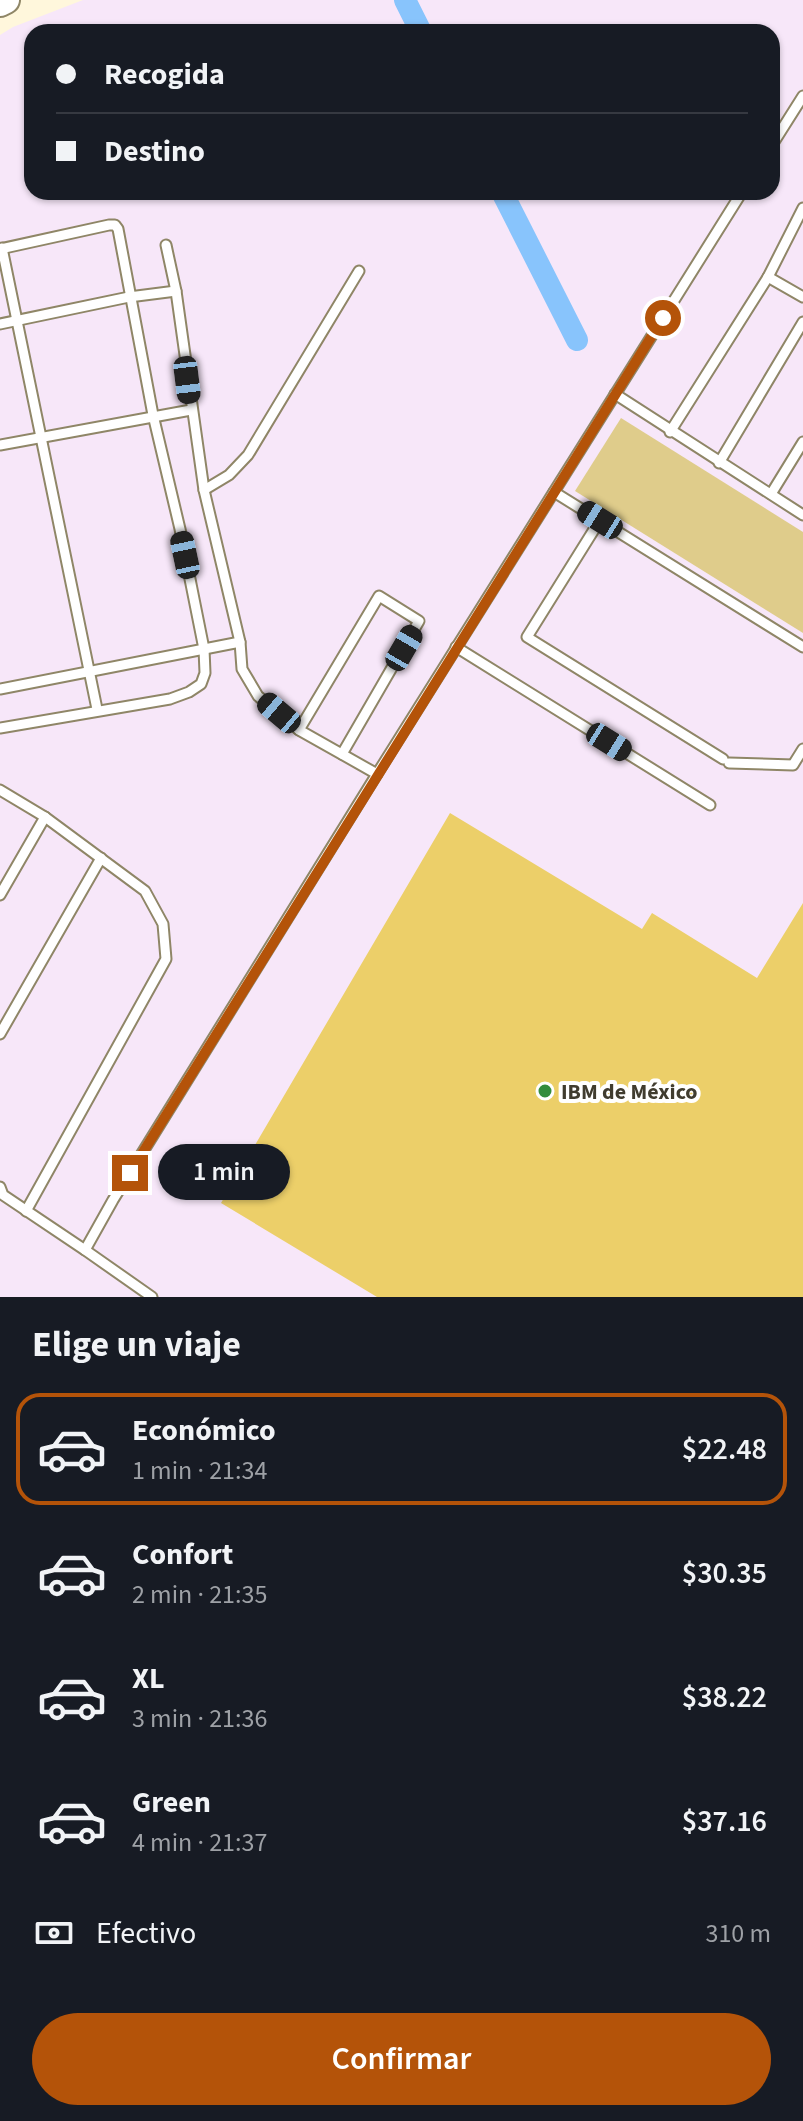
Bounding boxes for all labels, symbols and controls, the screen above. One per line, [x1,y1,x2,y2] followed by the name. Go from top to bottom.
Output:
[104,53,225,96] text: Recogida
[104,130,205,173] text: Destino
[645,300,681,336] route start
[172,355,202,405] car
[573,497,627,543] car
[168,529,202,581] car
[382,621,426,675] car
[253,688,305,738] car
[582,719,636,765] car
[561,1076,698,1108] place label: IBM de México
[536,1082,554,1100] marker: IBM de México
[158,1145,290,1201] callout: 1 min
[193,1153,255,1190] text: 1 min
[112,1155,148,1191] route end
[32,1319,241,1370] text: Elige un viaje
[132,1409,276,1452] text: Económico
[36,1413,108,1485] icon: car
[682,1428,767,1471] text: $22.48
[132,1452,267,1489] text: 1 min · 21:34
[132,1533,233,1576] text: Confort
[36,1537,108,1609] icon: car
[682,1552,767,1595] text: $30.35
[132,1576,267,1613] text: 2 min · 21:35
[132,1657,165,1700] text: XL
[36,1661,108,1733] icon: car
[682,1676,767,1719] text: $38.22
[132,1700,267,1737] text: 3 min · 21:36
[132,1781,211,1824] text: Green
[36,1785,108,1857] icon: car
[682,1800,767,1843] text: $37.16
[132,1824,267,1861] text: 4 min · 21:37
[32,1911,76,1955] icon: cash
[96,1912,196,1955] text: Efectivo
[705,1915,771,1952] text: 310 m
[32,2013,771,2105] button: Confirmar

